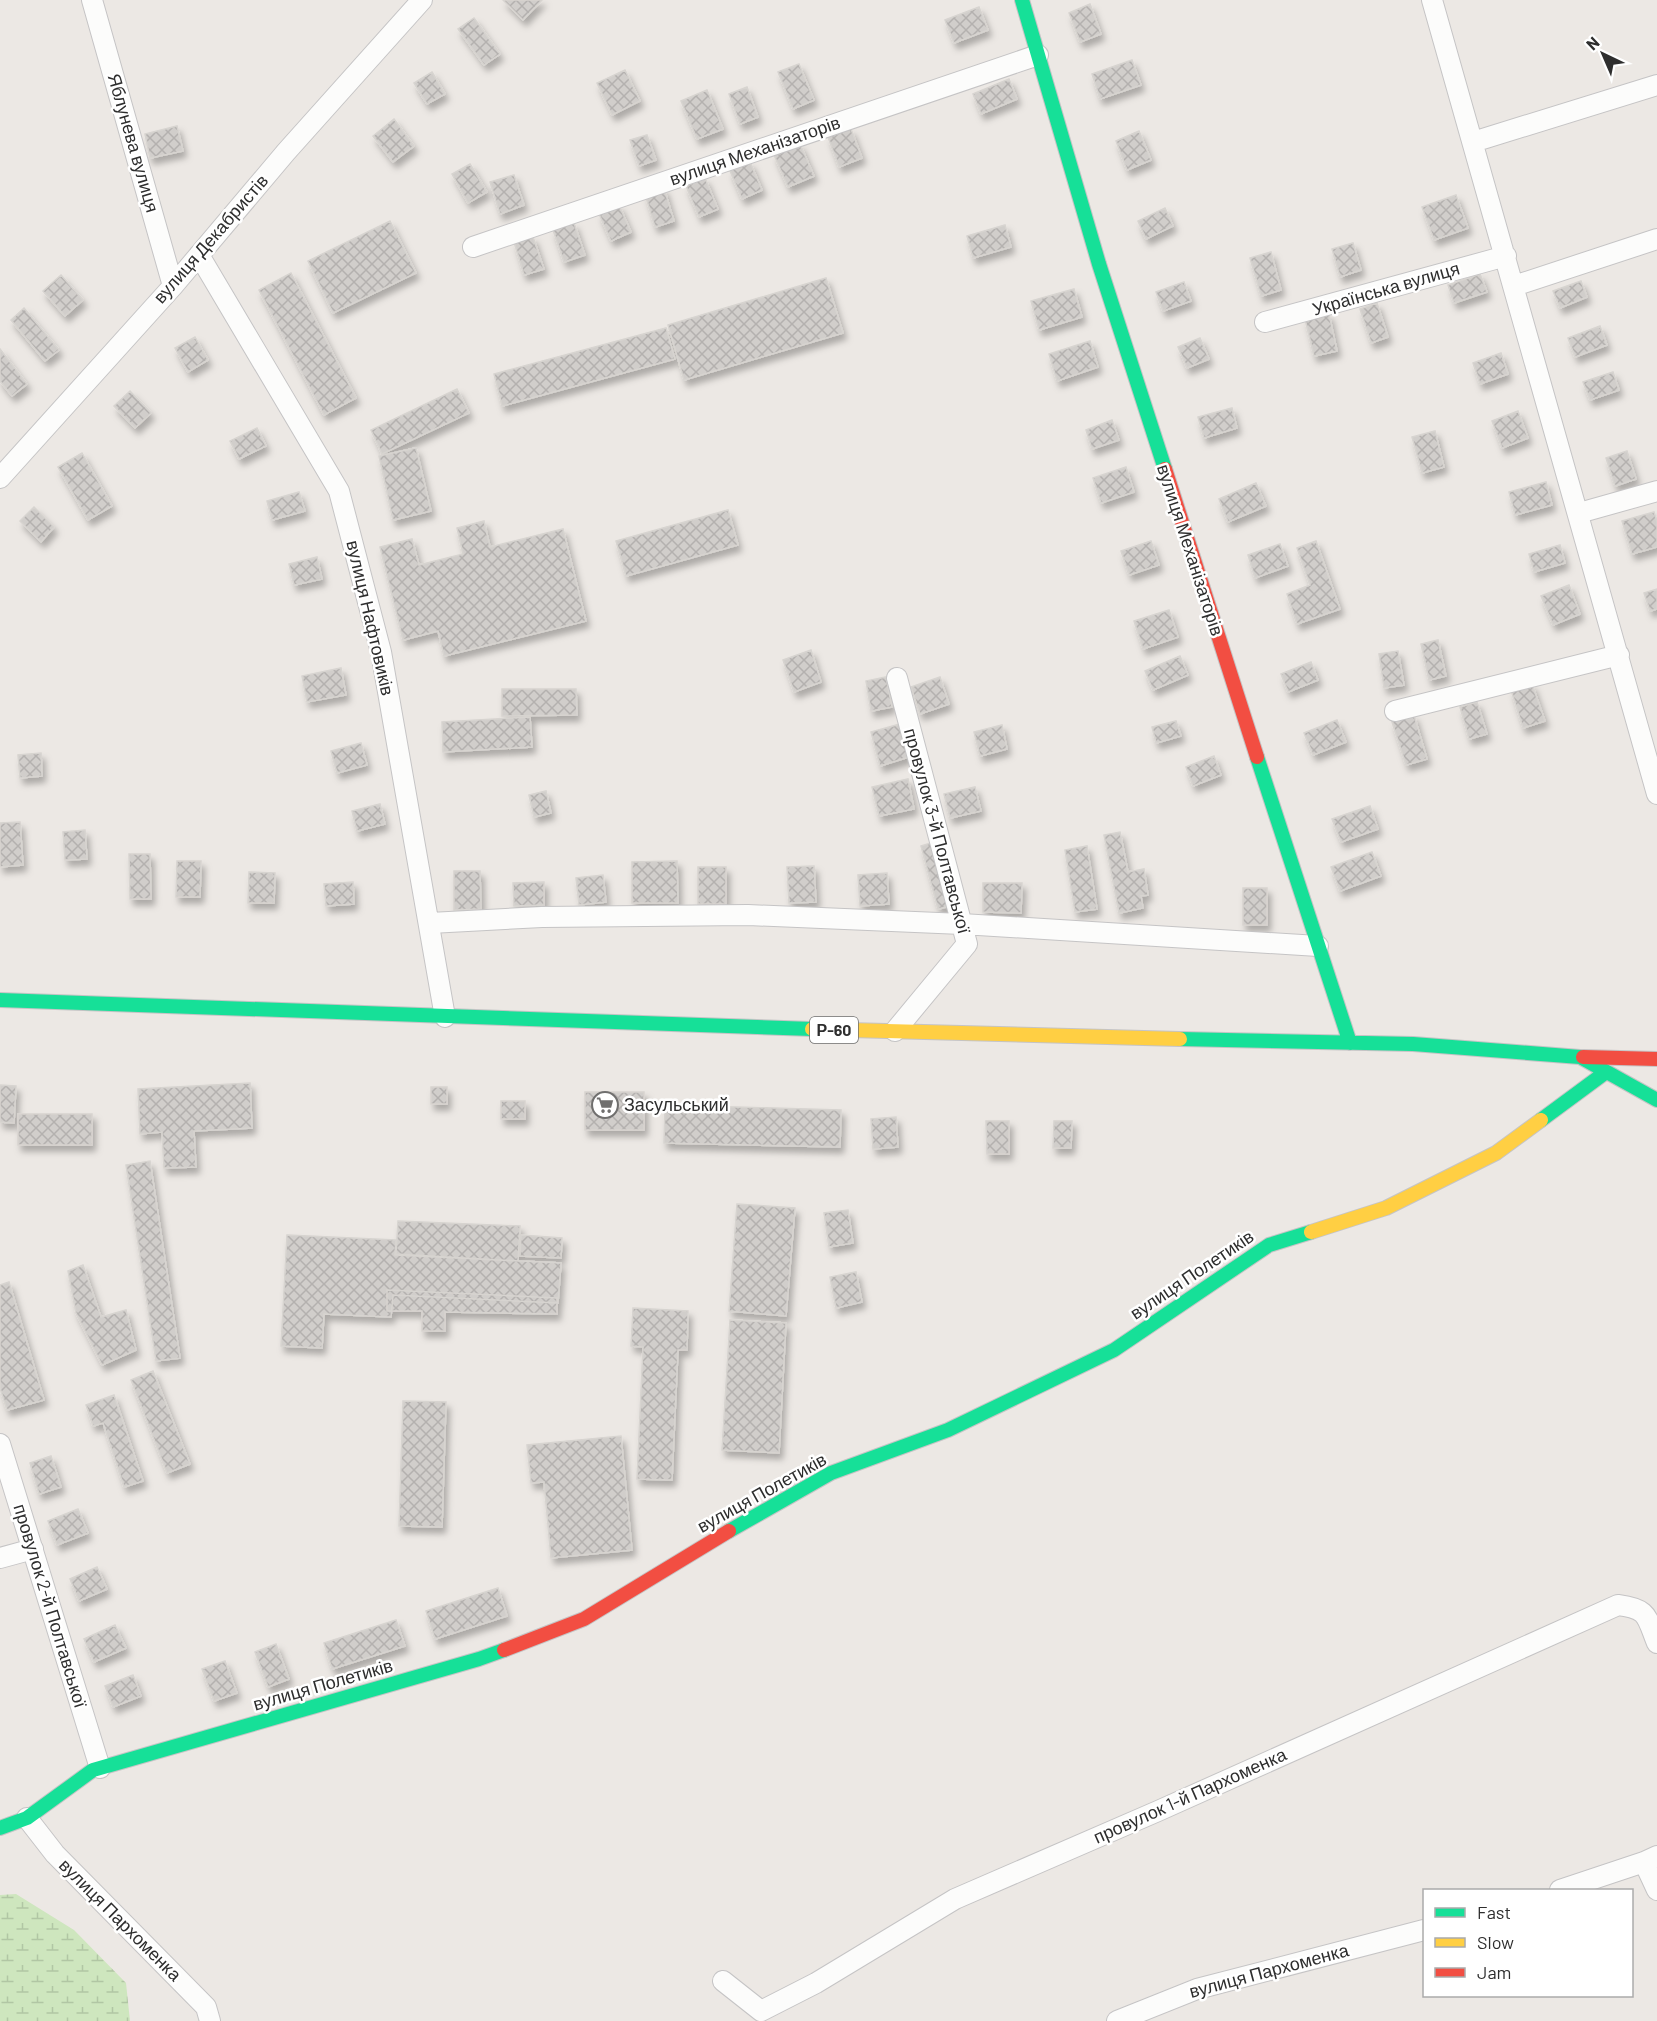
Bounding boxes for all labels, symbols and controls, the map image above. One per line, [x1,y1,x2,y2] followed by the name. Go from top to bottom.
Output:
[1573,24,1633,84] north arrow
[1582,32,1603,53] text: N
[104,71,164,215] street label: Яблунева вулиця
[666,111,843,190] street label: вулиця Механізаторів
[148,169,272,307] street label: вулиця Декабристів
[1310,257,1462,320] street label: Українська вулиця
[1153,461,1229,638] street label: вулиця Механізаторів
[342,538,400,697] street label: вулиця Нафтовиків
[900,726,976,936] street label: провулок 3-й Полтавської
[810,1017,858,1043] road number: Р-60
[590,1090,620,1120] supermarket icon: Засульський
[624,1093,729,1115] place label: Засульський
[1126,1225,1257,1324] street label: вулиця Полетиків
[693,1448,830,1537] street label: вулиця Полетиків
[9,1501,92,1710] street label: провулок 2-й Полтавської
[250,1654,395,1714] street label: вулиця Полетиків
[1090,1742,1290,1848] street label: провулок 1-й Пархоменка
[55,1853,187,1986] street label: вулиця Пархоменка
[1423,1889,1633,1997] legend
[1477,1901,1511,1923] text: Fast
[1477,1931,1514,1953] text: Slow
[1187,1938,1352,2002] street label: вулиця Пархоменка
[1477,1961,1511,1983] text: Jam

